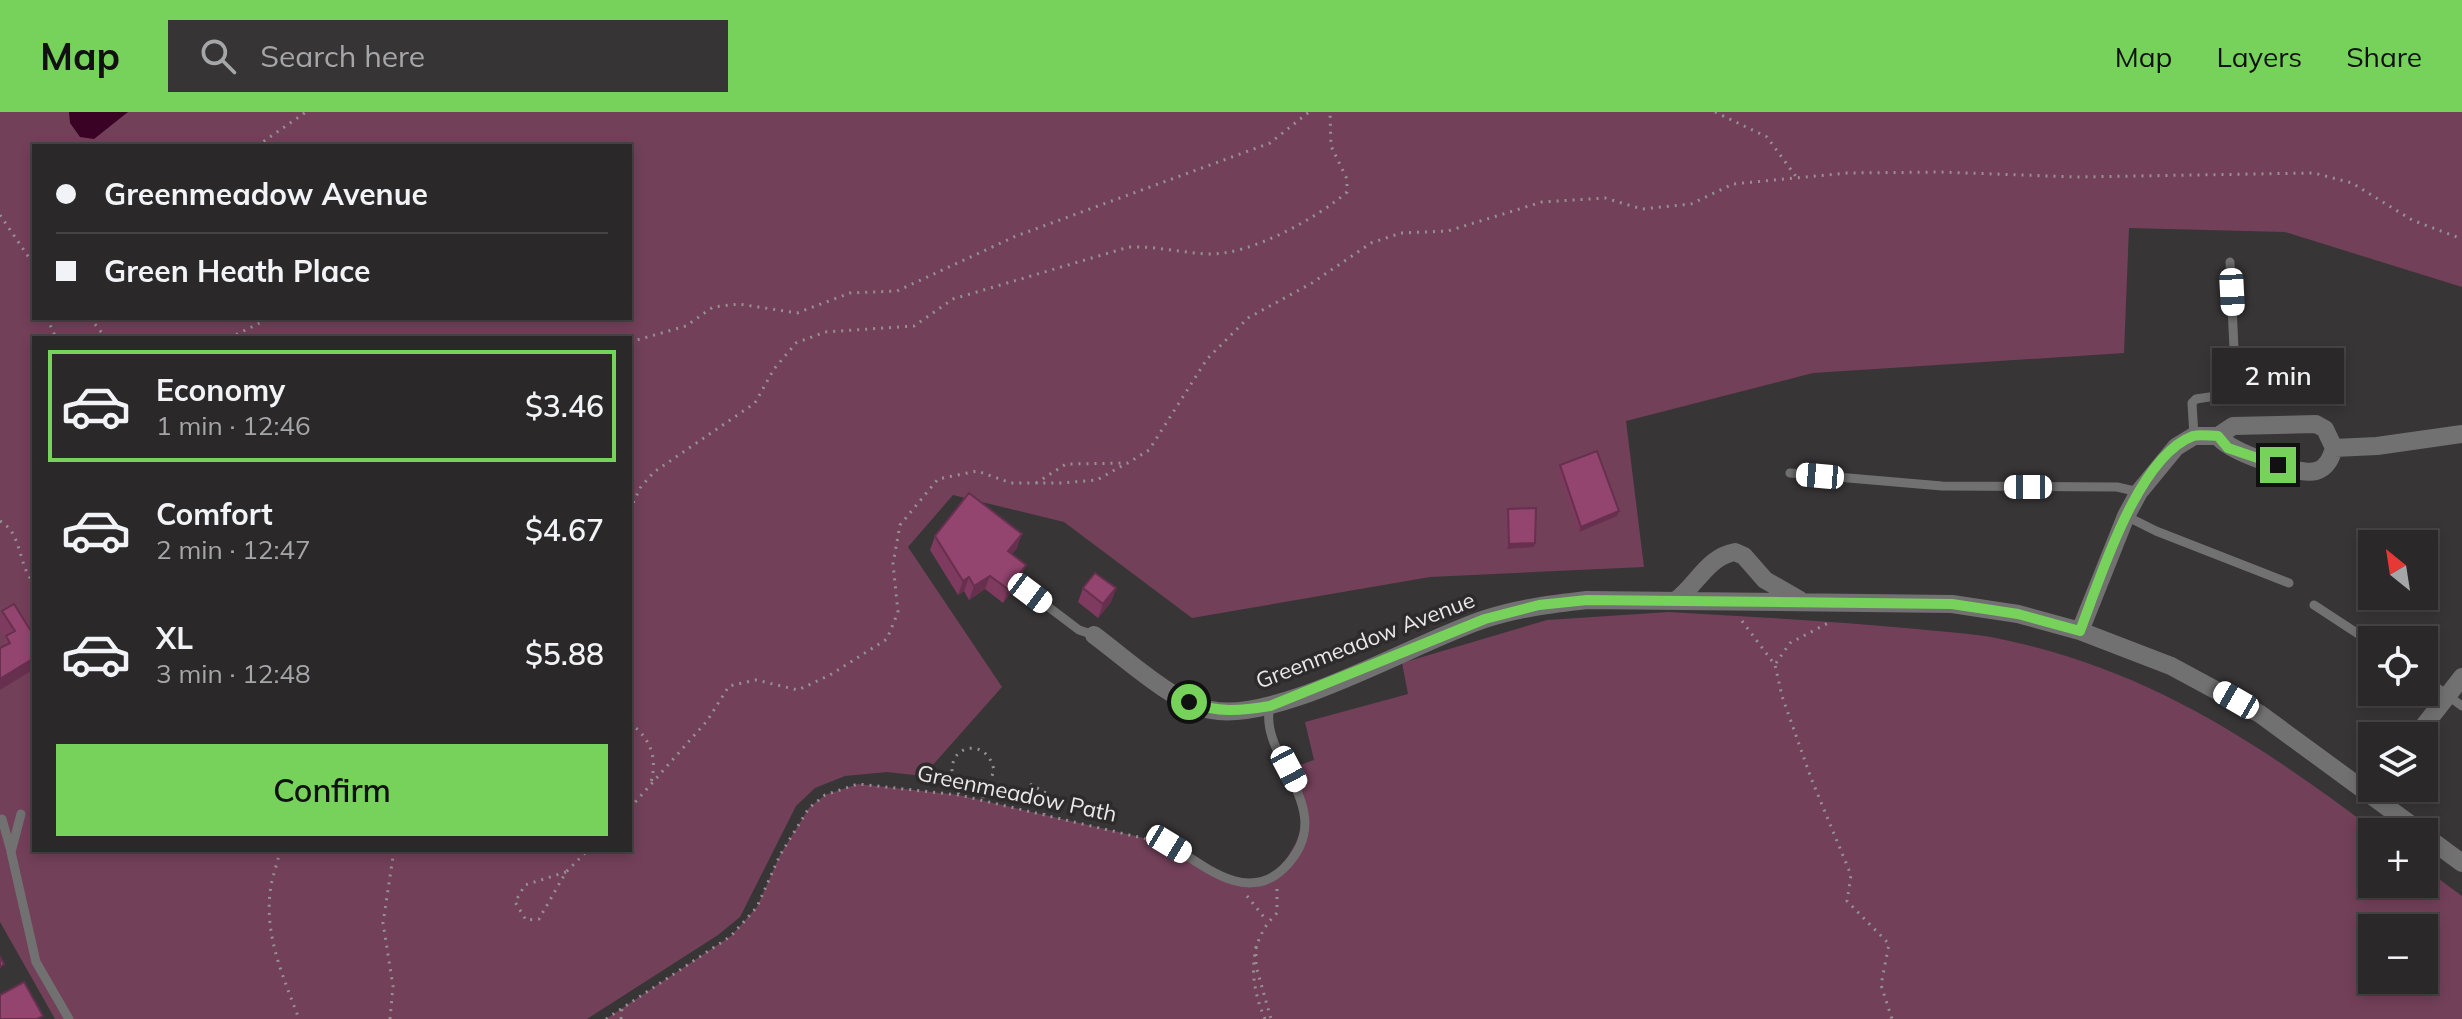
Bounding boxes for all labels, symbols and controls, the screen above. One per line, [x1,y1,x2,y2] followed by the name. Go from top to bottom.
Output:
[168,20,728,92] search box
[40,32,120,80] text: Map
[196,34,240,78] icon: search
[260,37,425,75] text: Search here
[2115,39,2172,74] text: Map
[2216,39,2302,74] text: Layers
[2346,39,2422,74] text: Share
[104,175,428,213] text: Greenmeadow Avenue
[104,252,371,290] text: Green Heath Place
[2219,267,2245,317] car
[2212,349,2344,405] callout: 2 min
[2244,359,2312,392] text: 2 min
[60,370,132,442] icon: car
[156,371,285,409] text: Economy
[525,387,604,425] text: $3.46
[156,409,311,442] text: 1 min · 12:46
[2260,447,2296,483] route end
[1795,462,1845,490] car
[2004,475,2052,499] car
[60,494,132,566] icon: car
[156,495,273,533] text: Comfort
[525,511,604,549] text: $4.67
[2358,530,2438,610] north arrow
[2358,530,2438,994] map controls
[156,533,311,566] text: 2 min · 12:47
[1004,569,1056,617] car
[1252,585,1478,695] street label: Greenmeadow Avenue
[60,618,132,690] icon: car
[156,619,193,657] text: XL
[2358,626,2438,706] button: locate
[525,635,604,673] text: $5.88
[156,657,311,690] text: 3 min · 12:48
[2209,678,2263,722] car
[1171,684,1207,720] route start
[2358,722,2438,802] button: layers
[1267,742,1311,796] car
[56,744,608,836] button: Confirm
[915,758,1119,828] street label: Greenmeadow Path
[2358,818,2438,898] button: +
[1142,821,1196,867] car
[2358,914,2438,994] button: −

